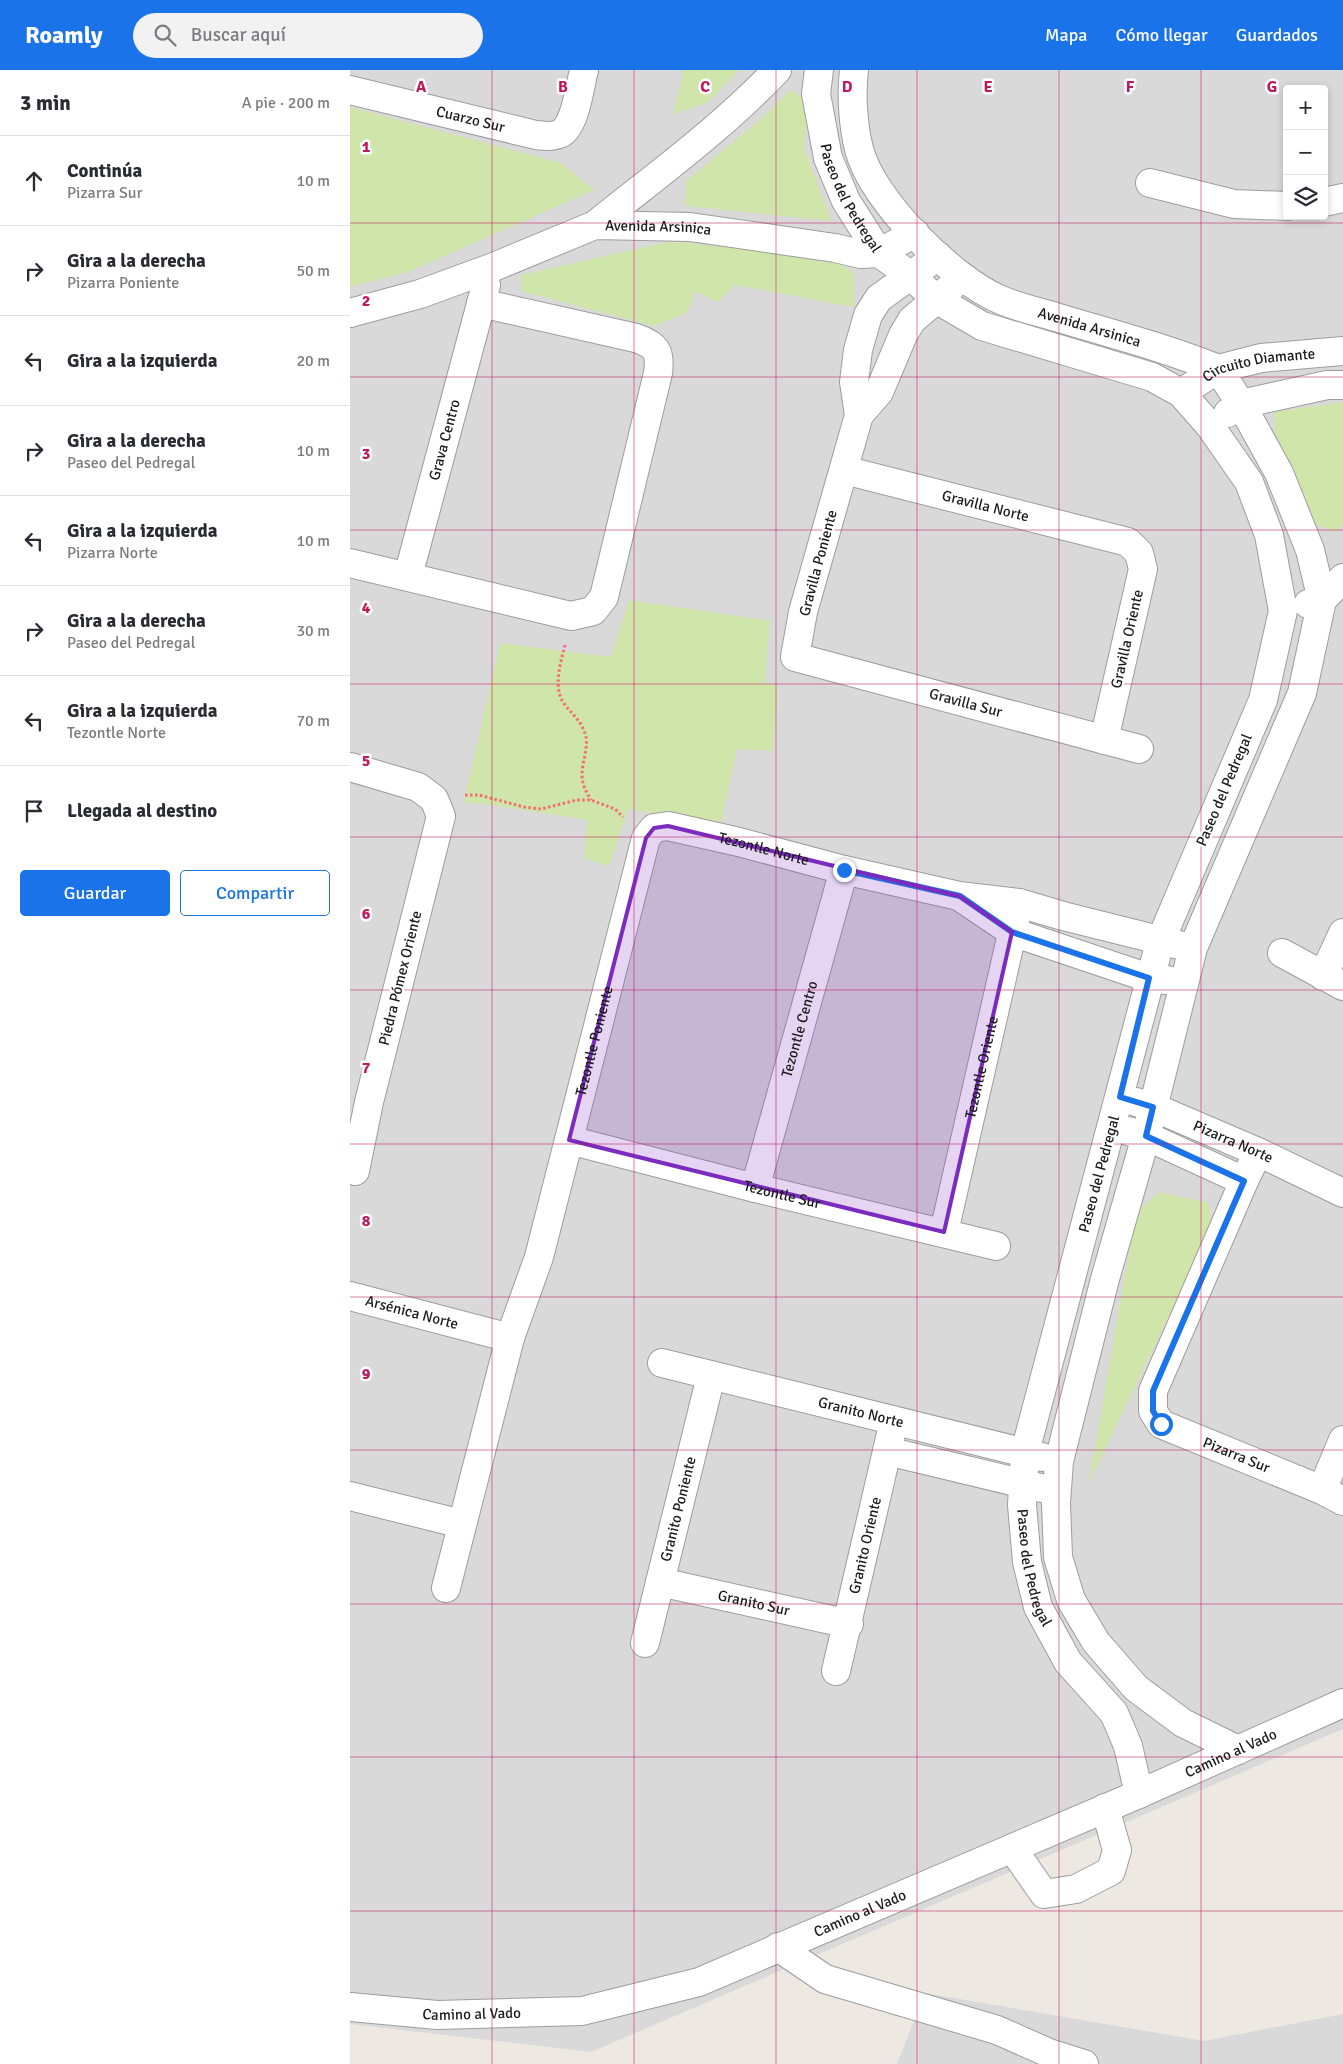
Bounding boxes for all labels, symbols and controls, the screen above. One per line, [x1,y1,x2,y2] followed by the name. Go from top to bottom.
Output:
[133,13,483,58] search box
[25,20,103,50] text: Roamly
[151,21,179,49] icon: search
[191,23,286,47] text: Buscar aquí
[1045,24,1087,46] text: Mapa
[1115,24,1208,46] text: Cómo llegar
[1236,24,1318,46] text: Guardados
[416,77,427,97] text: A
[558,77,568,97] text: B
[700,77,710,97] text: C
[842,77,853,97] text: D
[983,77,993,97] text: E
[1126,77,1135,97] text: F
[1267,77,1277,97] text: G
[1283,85,1328,220] map controls
[1283,85,1328,130] button: +
[20,90,71,116] text: 3 min
[242,93,330,113] text: A pie · 200 m
[434,102,507,136] street label: Cuarzo Sur
[1283,130,1328,175] button: −
[362,137,371,157] text: 1
[816,142,885,256] street label: Paseo del Pedregal
[67,159,142,183] text: Continúa
[20,167,48,195] icon: ahead
[296,171,330,191] text: 10 m
[1283,175,1328,220] button: layers
[67,183,143,203] text: Pizarra Sur
[605,216,713,239] street label: Avenida Arsinica
[67,249,206,273] text: Gira a la derecha
[20,257,48,285] icon: right
[296,261,330,281] text: 50 m
[67,273,179,293] text: Pizarra Poniente
[362,291,370,311] text: 2
[1036,303,1143,351] street label: Avenida Arsinica
[1199,344,1316,386] street label: Circuito Diamante
[20,347,48,375] icon: left
[67,349,217,373] text: Gira a la izquierda
[296,351,330,371] text: 20 m
[425,397,464,482] street label: Grava Centro
[67,429,206,453] text: Gira a la derecha
[20,437,48,465] icon: right
[296,441,330,461] text: 10 m
[362,444,370,464] text: 3
[67,453,195,473] text: Paseo del Pedregal
[940,486,1031,526] street label: Gravilla Norte
[795,508,841,618] street label: Gravilla Poniente
[67,519,217,543] text: Gira a la izquierda
[20,527,48,555] icon: left
[296,531,330,551] text: 10 m
[67,543,158,563] text: Pizarra Norte
[1107,588,1147,690] street label: Gravilla Oriente
[362,598,371,618] text: 4
[67,609,206,633] text: Gira a la derecha
[20,617,48,645] icon: right
[296,621,330,641] text: 30 m
[67,633,195,653] text: Paseo del Pedregal
[927,684,1005,721] street label: Gravilla Sur
[67,699,217,723] text: Gira a la izquierda
[20,707,48,735] icon: left
[296,711,330,731] text: 70 m
[67,723,166,743] text: Tezontle Norte
[1192,731,1256,849] street label: Paseo del Pedregal
[362,751,370,771] text: 5
[20,797,48,825] icon: arrive
[67,799,217,823] text: Llegada al destino
[717,829,811,869] street label: Tezontle Norte
[833,859,856,882] route end
[20,870,170,916] button: Guardar
[180,870,330,916] button: Compartir
[362,904,371,924] text: 6
[375,909,425,1047] street label: Piedra Pómex Oriente
[777,979,822,1079] street label: Tezontle Centro
[571,984,617,1098] street label: Tezontle Poniente
[961,1014,1002,1120] street label: Tezontle Oriente
[362,1058,371,1078] text: 7
[1075,1114,1123,1234] street label: Paseo del Pedregal
[1190,1116,1276,1167] street label: Pizarra Norte
[742,1176,823,1213] street label: Tezontle Sur
[362,1211,371,1231] text: 8
[363,1291,460,1333] street label: Arsénica Norte
[362,1364,371,1384] text: 9
[816,1393,906,1431] street label: Granito Norte
[1150,1413,1173,1436] route start
[1200,1433,1273,1477] street label: Pizarra Sur
[656,1455,700,1563] street label: Granito Poniente
[845,1495,885,1596] street label: Granito Oriente
[1013,1508,1056,1630] street label: Paseo del Pedregal
[716,1586,792,1620] street label: Granito Sur
[1182,1725,1280,1781] street label: Camino al Vado
[811,1886,909,1941] street label: Camino al Vado
[422,2004,521,2024] street label: Camino al Vado

